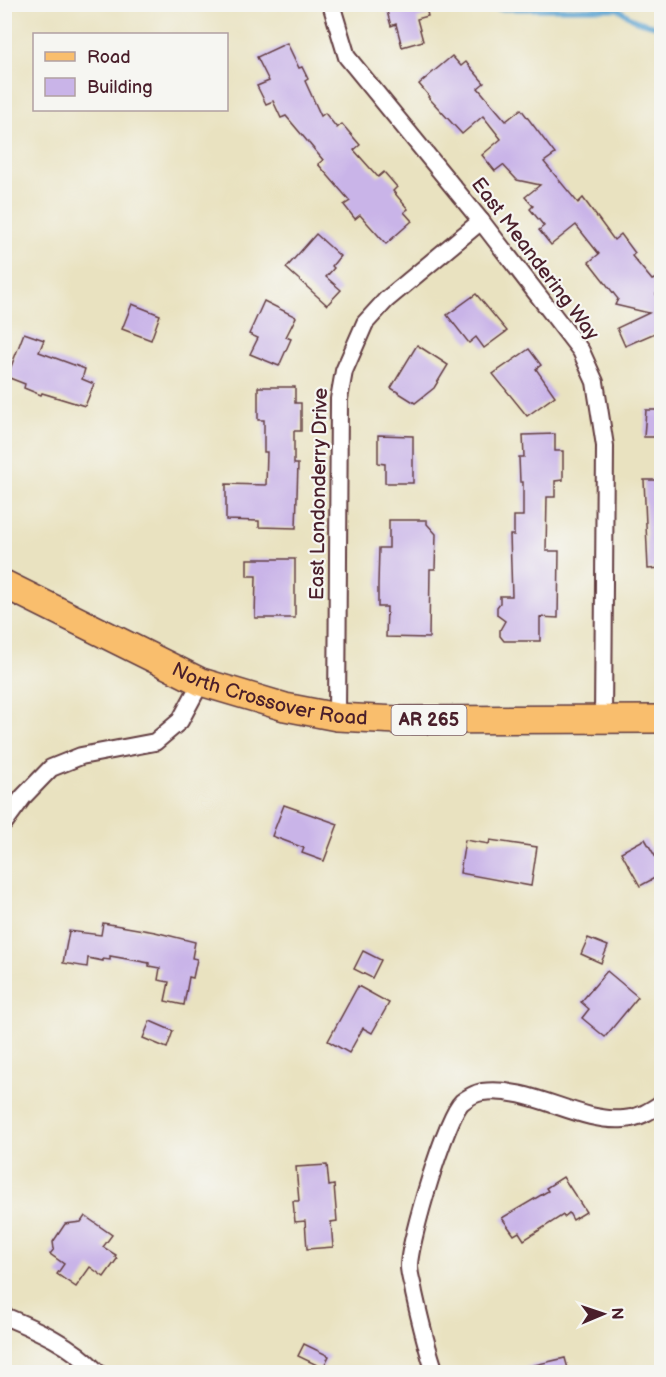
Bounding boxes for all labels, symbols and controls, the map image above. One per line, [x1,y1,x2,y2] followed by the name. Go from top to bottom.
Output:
[33,33,228,111] legend
[87,47,131,68] text: Road
[87,77,153,98] text: Building
[466,173,604,345] street label: East Meandering Way
[305,387,333,600] street label: East Londonderry Drive
[168,657,368,730] street label: North Crossover Road
[392,705,466,735] road number: AR 265
[573,1284,633,1344] north arrow
[607,1307,626,1320] text: N

